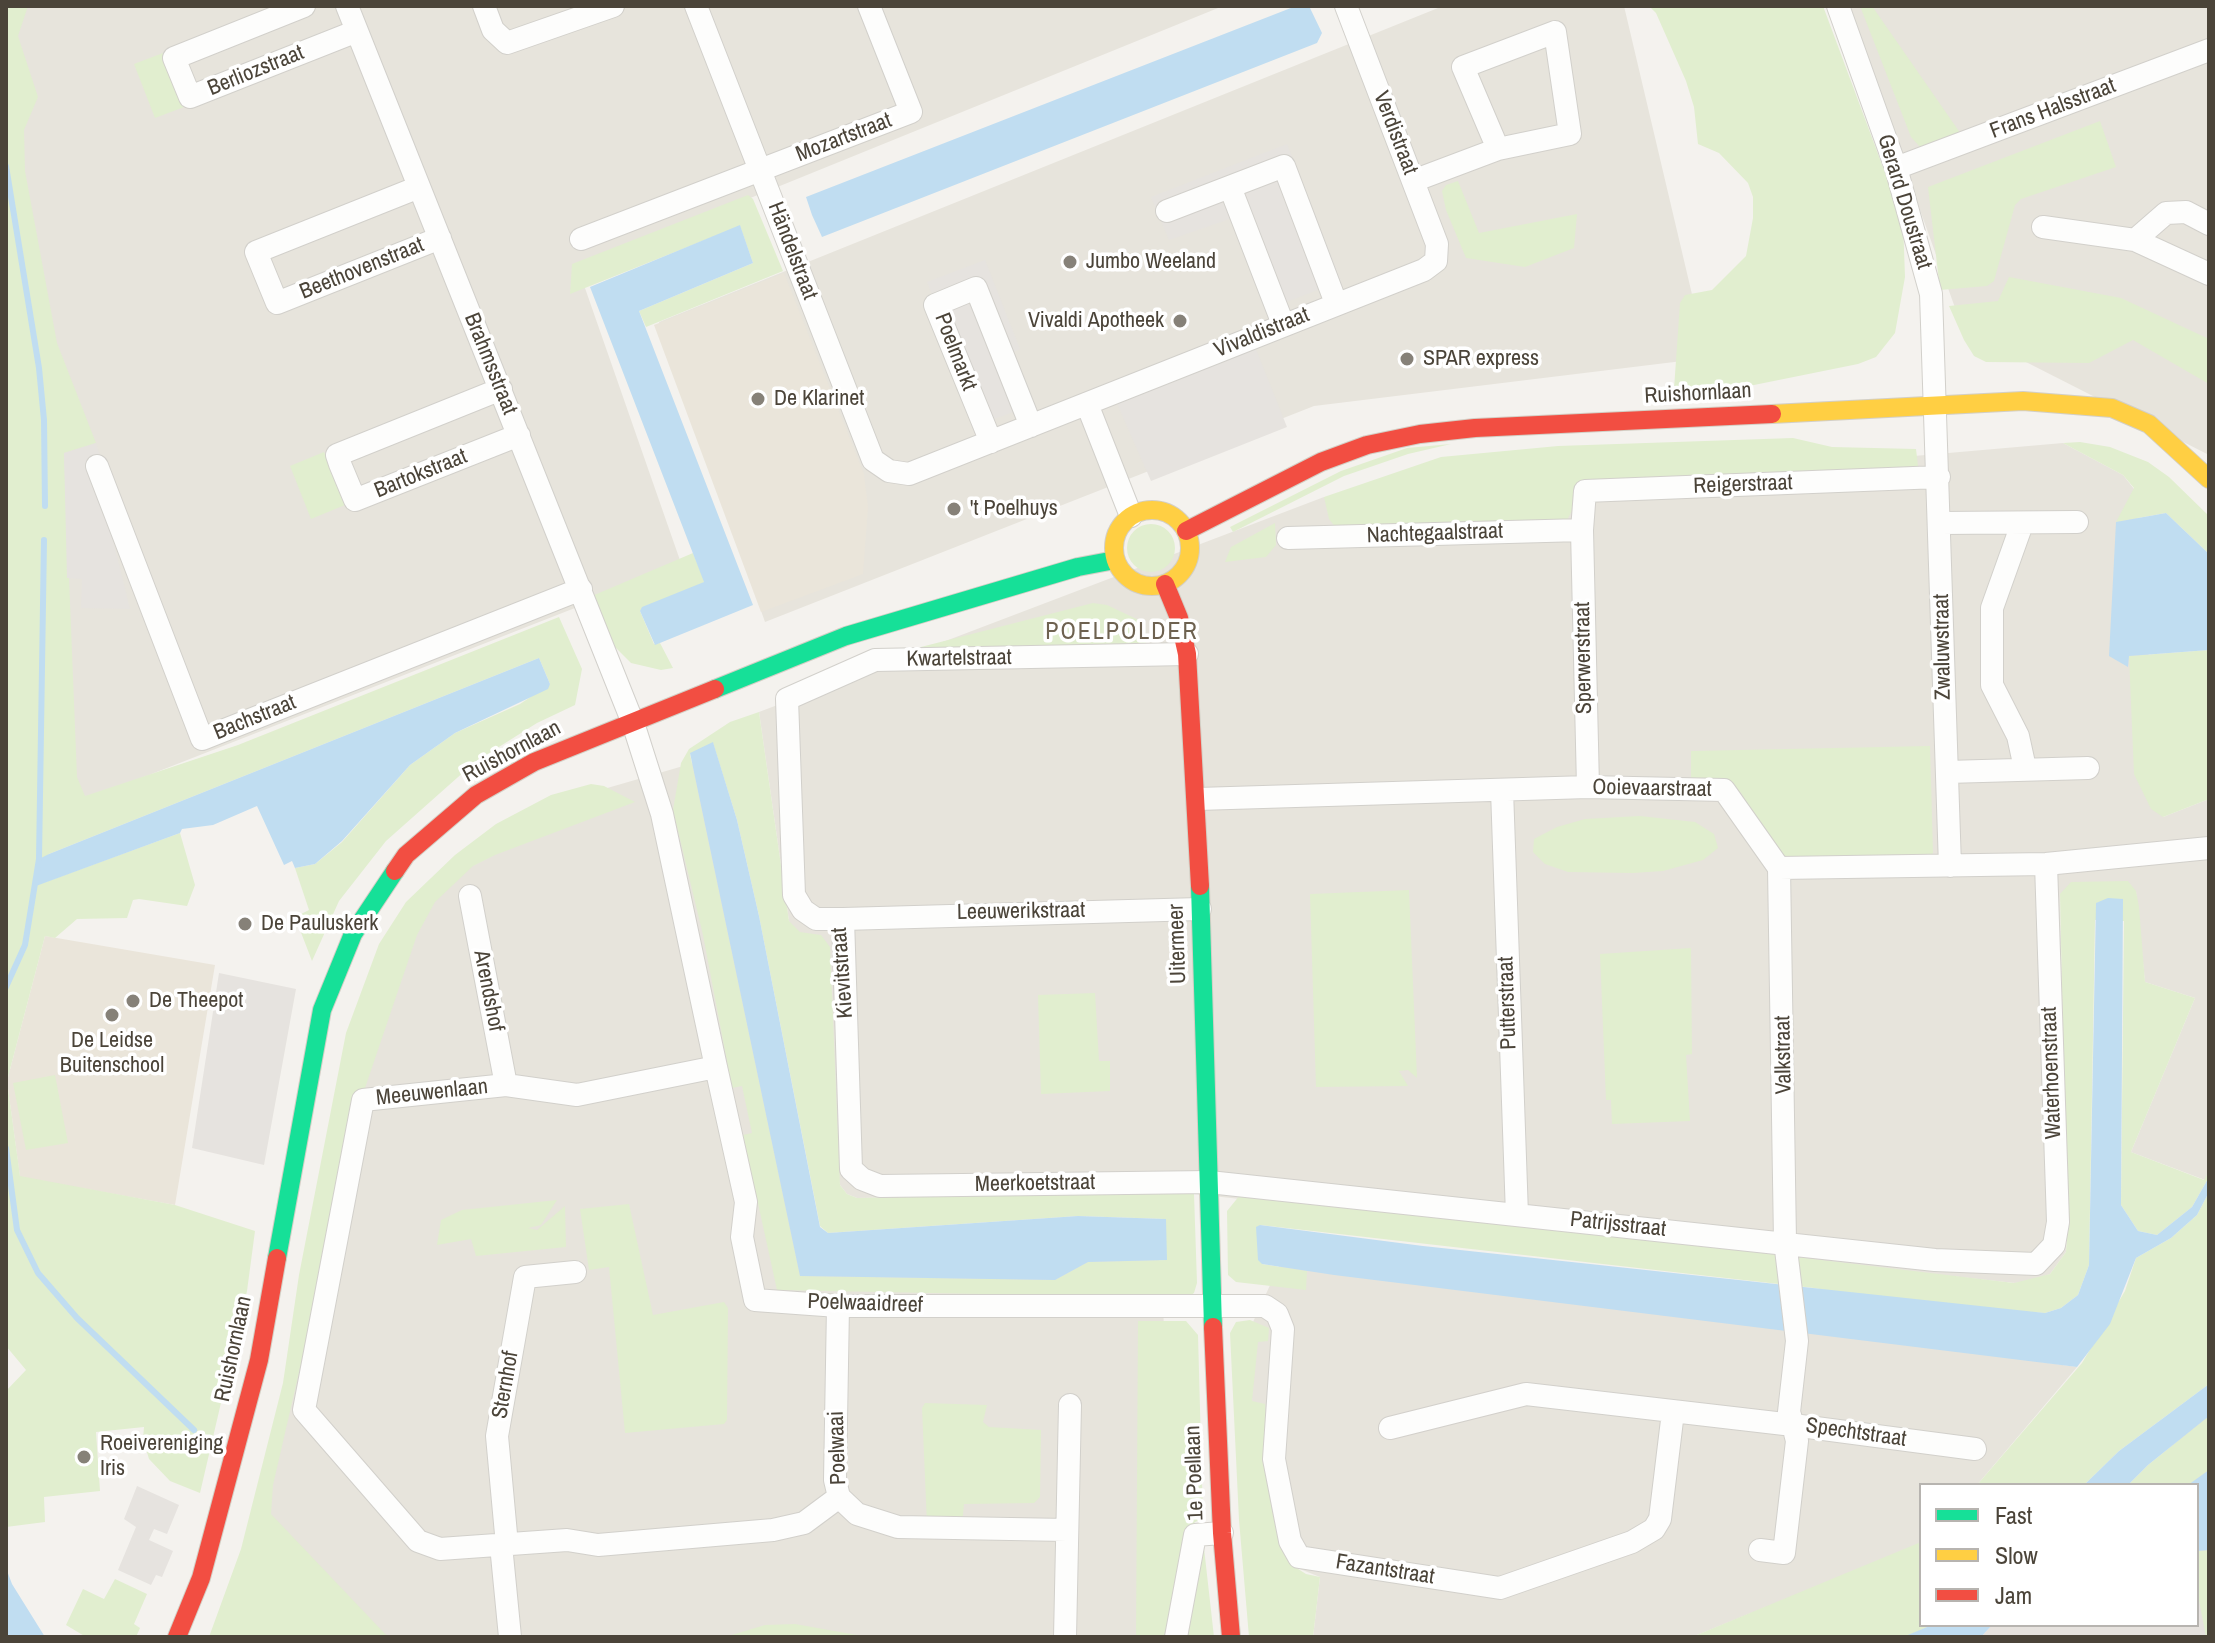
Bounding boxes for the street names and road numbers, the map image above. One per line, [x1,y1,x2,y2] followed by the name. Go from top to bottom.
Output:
[204,40,308,102] street label: Berliozstraat
[1986,73,2120,145] street label: Frans Halsstraat
[1367,88,1423,178] street label: Verdistraat
[792,108,896,168] street label: Mozartstraat
[1871,132,1937,272] street label: Gerard Doustraat
[761,199,823,303] street label: Händelstraat
[296,232,428,306] street label: Beethovenstraat
[1211,302,1313,364] street label: Vivaldistraat
[458,309,522,419] street label: Brahmsstraat
[928,309,982,395] street label: Poelmarkt
[1644,378,1752,410] street label: Ruishornlaan
[371,444,471,504] street label: Bartokstraat
[1693,470,1793,500] street label: Reigerstraat
[1366,518,1504,550] street label: Nachtegaalstraat
[1929,594,1957,700] street label: Zwaluwstraat
[1570,602,1598,714] street label: Sperwerstraat
[906,645,1012,673] street label: Kwartelstraat
[210,690,300,746] street label: Bachstraat
[458,715,566,789] street label: Ruishornlaan
[1592,775,1712,803] street label: Ooievaarstraat
[957,898,1085,926] street label: Leeuwerikstraat
[1163,903,1193,985] street label: Uitermeer
[827,927,859,1019] street label: Kievitstraat
[467,948,509,1034] street label: Arendshof
[1493,956,1523,1050] street label: Putterstraat
[2036,1006,2068,1140] street label: Waterhoenstraat
[1770,1015,1798,1095] street label: Valkstraat
[375,1074,489,1112] street label: Meeuwenlaan
[975,1170,1095,1198] street label: Meerkoetstraat
[1569,1207,1667,1243] street label: Patrijsstraat
[807,1289,923,1319] street label: Poelwaaidreef
[210,1294,258,1404] street label: Ruishornlaan
[487,1349,525,1421] street label: Sternhof
[824,1410,852,1486] street label: Poelwaai
[1804,1413,1908,1453] street label: Spechtstraat
[1180,1425,1210,1521] street label: 1e Poellaan
[1334,1549,1436,1591] street label: Fazantstraat

